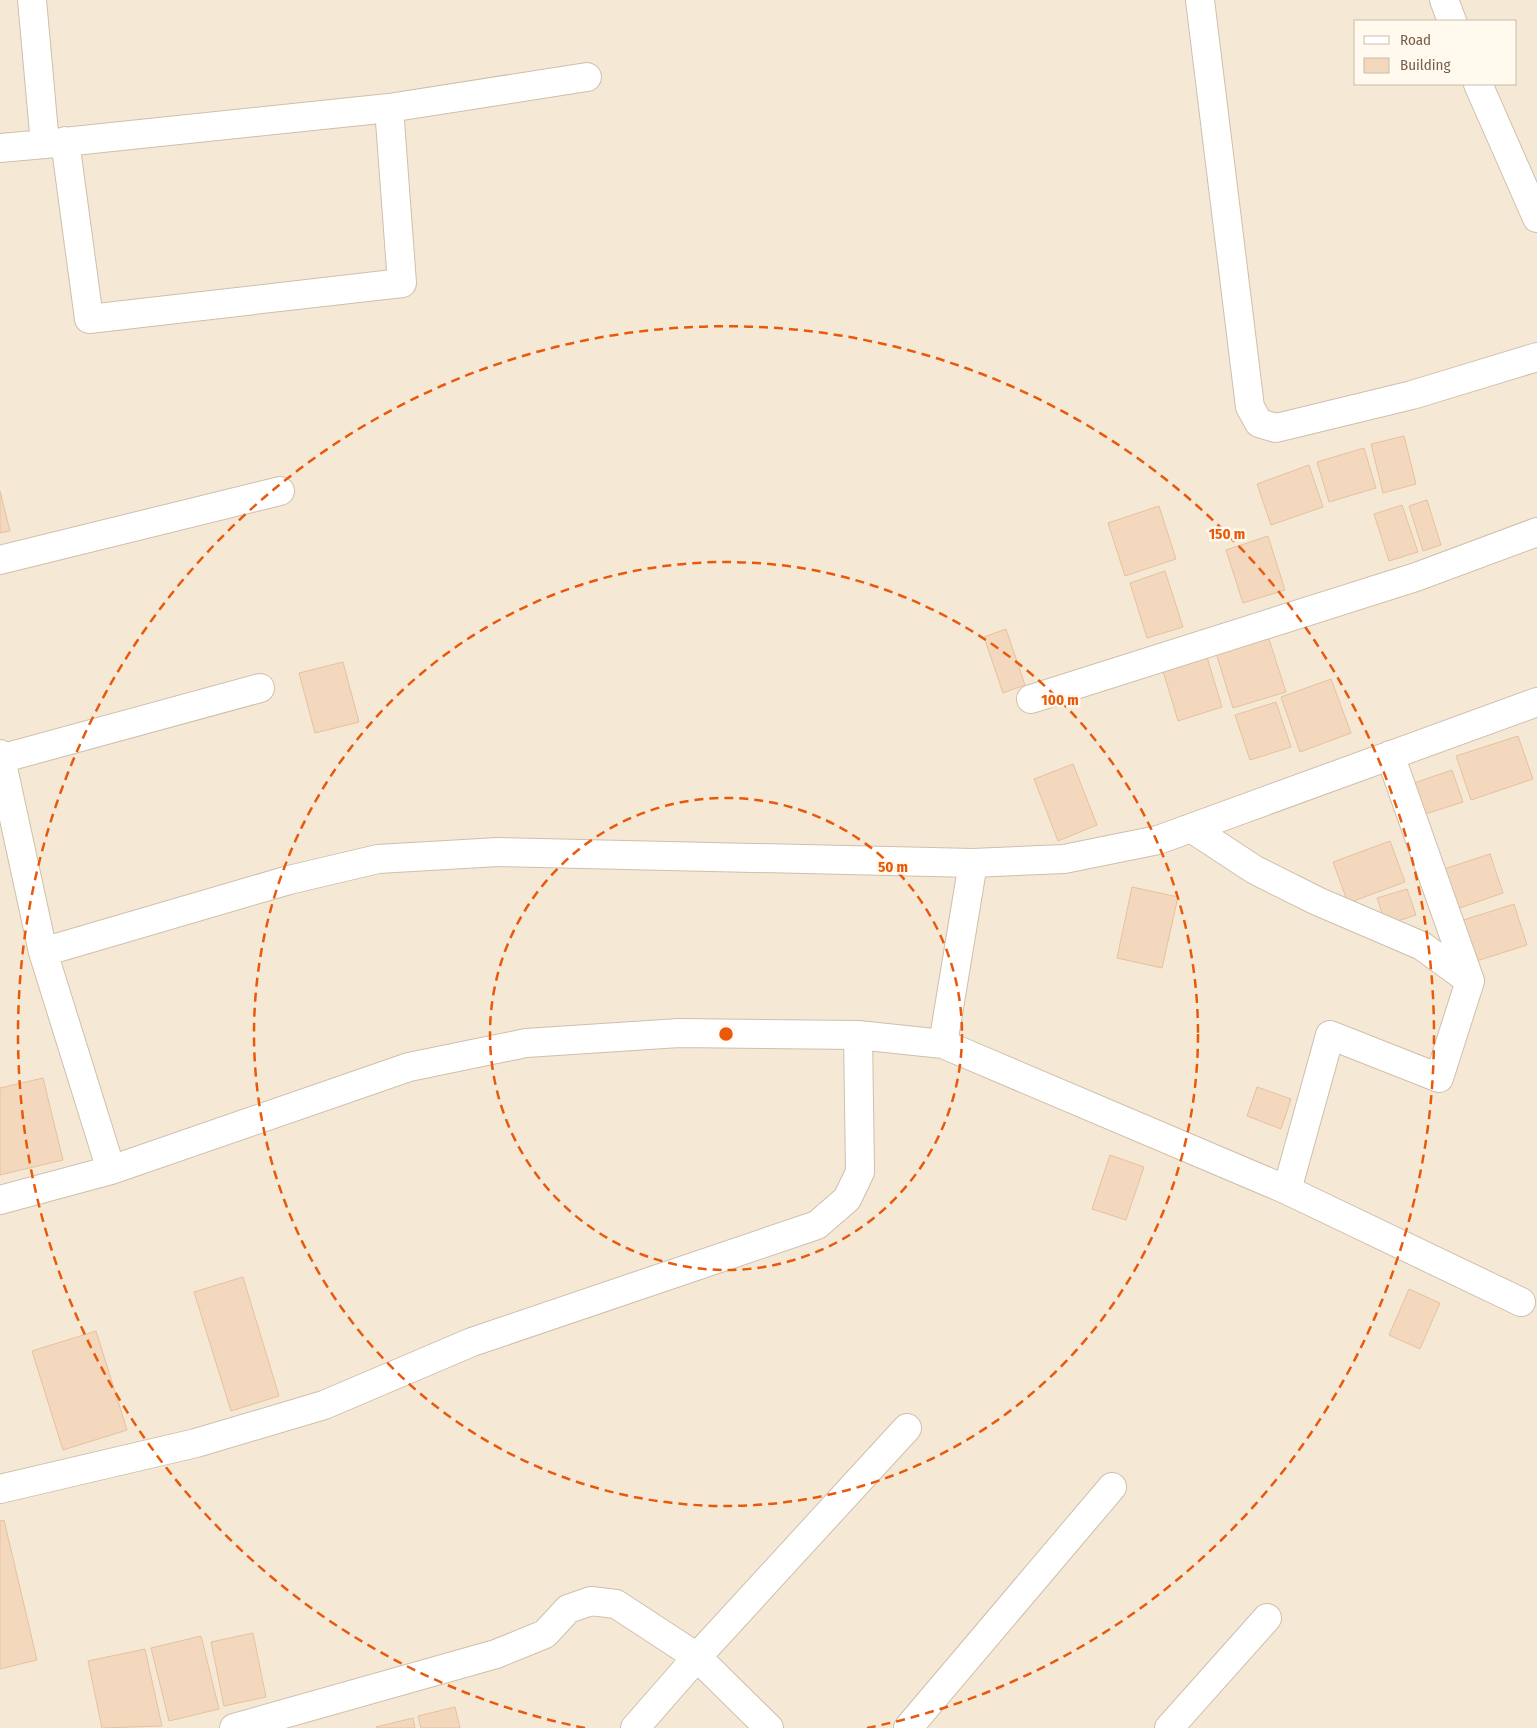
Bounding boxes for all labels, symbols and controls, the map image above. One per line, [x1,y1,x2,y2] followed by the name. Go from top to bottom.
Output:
[1354,20,1517,85] legend
[1400,31,1431,49] text: Road
[1400,56,1451,74] text: Building
[1209,525,1245,543] text: 150 m
[1041,691,1079,709] text: 100 m
[878,858,908,876] text: 50 m
[717,1025,735,1043] centre of rings

